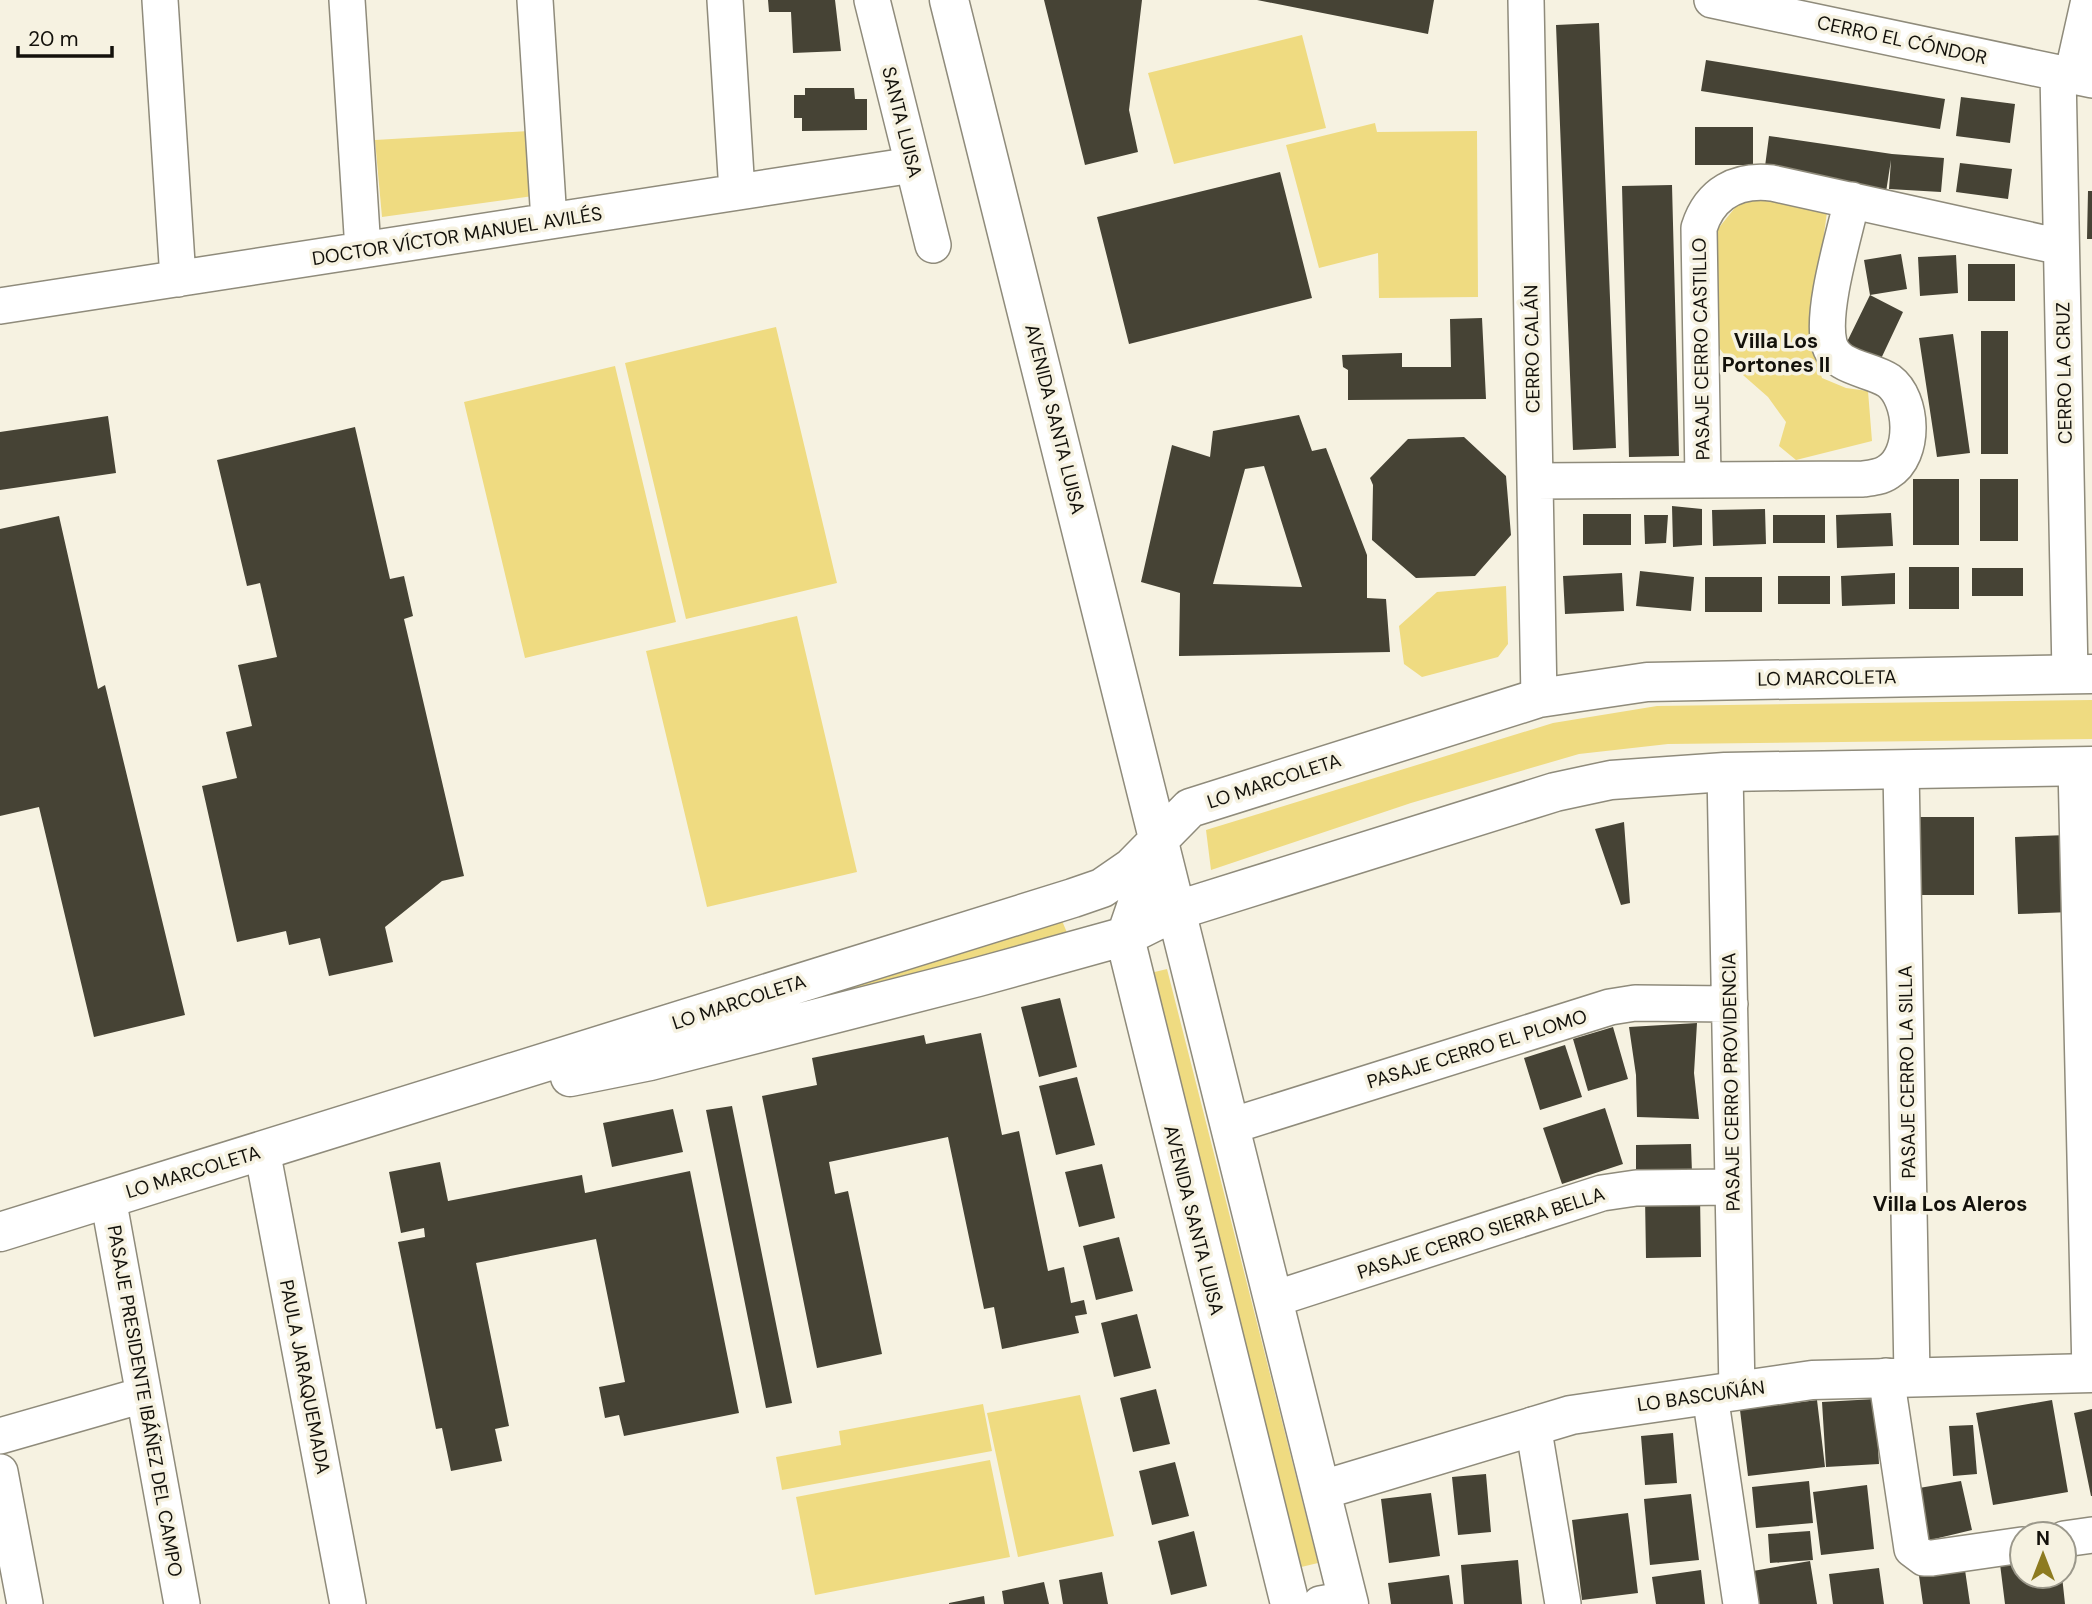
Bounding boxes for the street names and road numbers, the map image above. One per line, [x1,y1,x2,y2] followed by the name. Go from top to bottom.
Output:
[1815,10,1989,70] street label: CERRO EL CÓNDOR
[876,64,928,180] street label: SANTA LUISA
[310,201,604,271] street label: DOCTOR VÍCTOR MANUEL AVILÉS
[1687,237,1715,461] street label: PASAJE CERRO CASTILLO
[1518,285,1546,413] street label: CERRO CALÁN
[2050,302,2078,444] street label: CERRO LA CRUZ
[1019,321,1091,517] street label: AVENIDA SANTA LUISA
[1757,664,1897,692] street label: LO MARCOLETA
[1204,747,1344,814] street label: LO MARCOLETA
[1716,952,1746,1212] street label: PASAJE CERRO PROVIDENCIA
[1893,965,1921,1179] street label: PASAJE CERRO LA SILLA
[669,968,809,1035] street label: LO MARCOLETA
[1364,1004,1590,1094] street label: PASAJE CERRO EL PLOMO
[1158,1122,1230,1318] street label: AVENIDA SANTA LUISA
[123,1140,264,1204] street label: LO MARCOLETA
[1354,1181,1608,1285] street label: PASAJE CERRO SIERRA BELLA
[102,1223,188,1579] street label: PASAJE PRESIDENTE IBÁÑEZ DEL CAMPO
[274,1278,336,1477] street label: PAULA JARAQUEMADA
[1636,1375,1766,1417] street label: LO BASCUÑÁN

